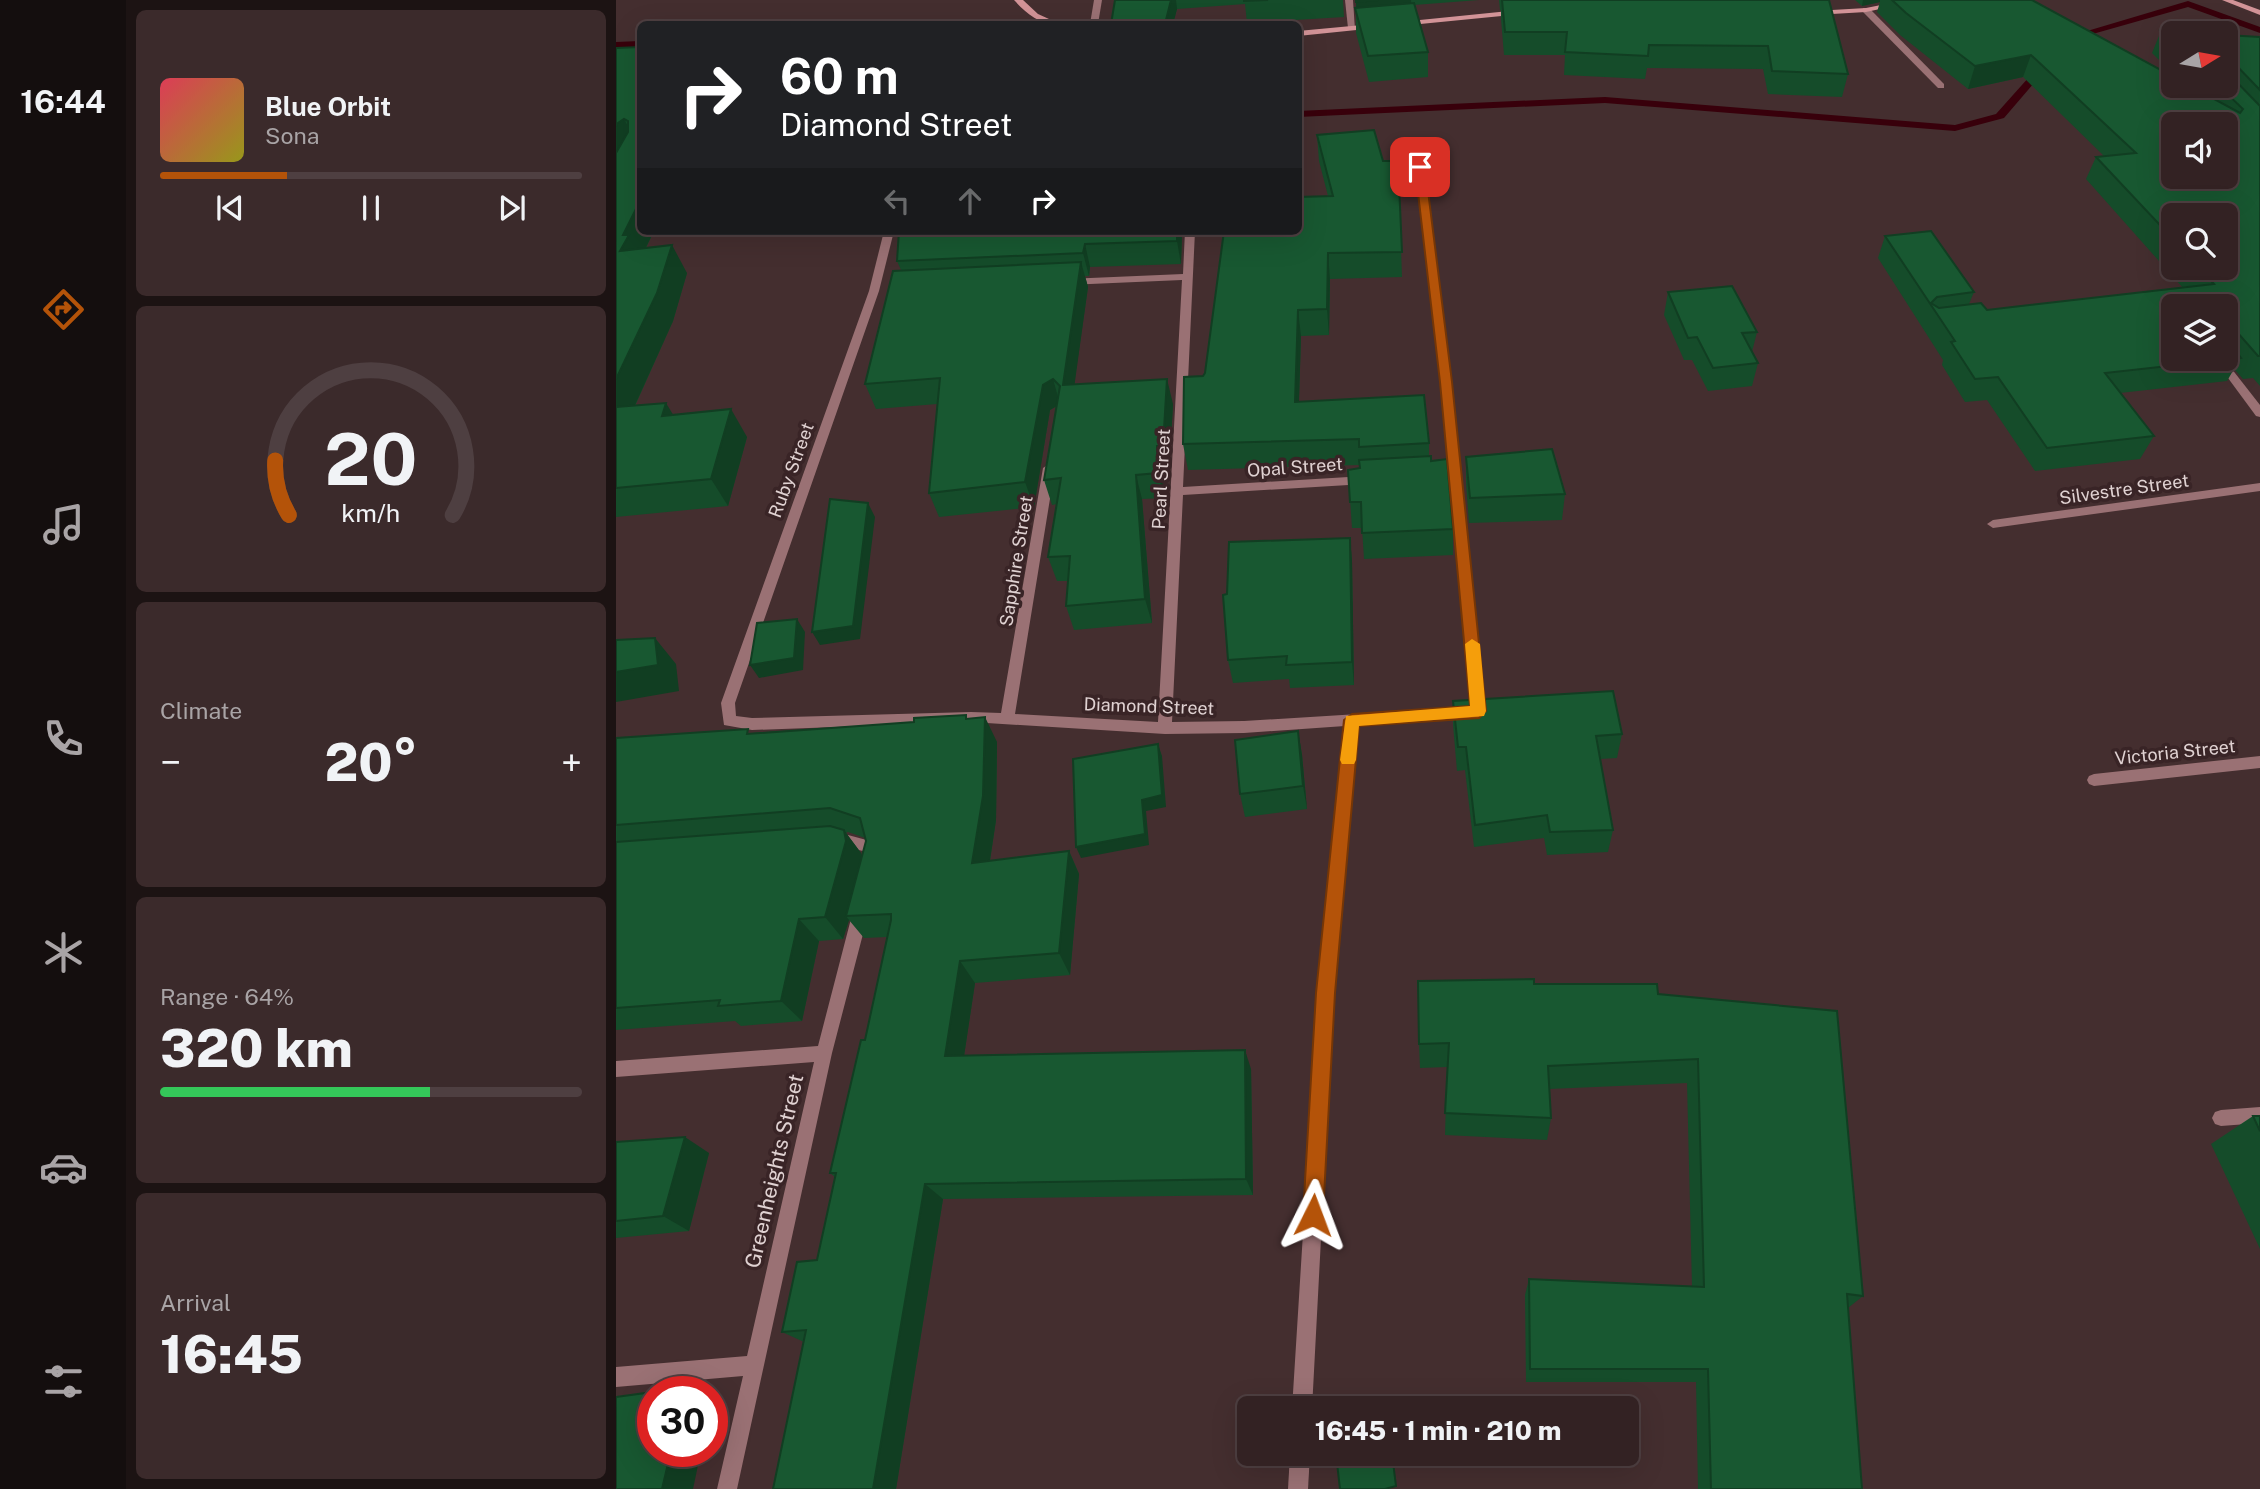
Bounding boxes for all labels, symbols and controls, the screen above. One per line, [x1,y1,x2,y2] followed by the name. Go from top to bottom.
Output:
[2161,21,2238,98] north arrow
[2161,21,2238,371] map controls
[780,47,899,105] text: 60 m
[665,49,756,140] icon: right
[20,83,106,120] text: 16:44
[265,91,391,122] text: Blue Orbit
[780,106,1012,143] text: Diamond Street
[2161,112,2238,189] button: sound
[265,122,319,149] text: Sona
[1390,137,1450,197] pin
[1401,148,1439,186] icon: arrive
[878,182,916,220] icon: left
[951,182,989,220] icon: ahead
[1024,182,1062,220] icon: right
[211,189,249,227] icon: previous
[352,189,390,227] icon: pause
[493,189,531,227] icon: next
[2161,203,2238,280] button: search
[39,285,88,334] icon: directions
[2161,294,2238,371] button: layers
[324,416,418,501] text: 20
[764,420,818,520] street label: Ruby Street
[1148,428,1174,530] street label: Pearl Street
[1246,453,1344,481] street label: Opal Street
[2058,470,2190,508] street label: Silvestre Street
[995,494,1037,628] street label: Sapphire Street
[342,497,400,527] text: km/h
[39,500,88,549] icon: music
[1083,693,1215,719] street label: Diamond Street
[160,697,242,724] text: Climate
[39,714,88,763] icon: phone
[324,732,418,793] text: 20°
[2114,735,2236,769] street label: Victoria Street
[160,740,181,785] text: −
[561,740,582,785] text: +
[39,928,88,977] icon: climate
[160,983,294,1010] text: Range · 64%
[160,1018,353,1079] text: 320 km
[740,1072,808,1270] street label: Greenheights Street
[39,1143,88,1192] icon: car
[1276,1178,1350,1252] position arrow
[160,1289,231,1316] text: Arrival
[160,1324,303,1385] text: 16:45
[39,1357,88,1406] icon: filters
[637,1376,728,1467] speed limit sign: 30
[1315,1415,1561,1446] text: 16:45 · 1 min · 210 m

